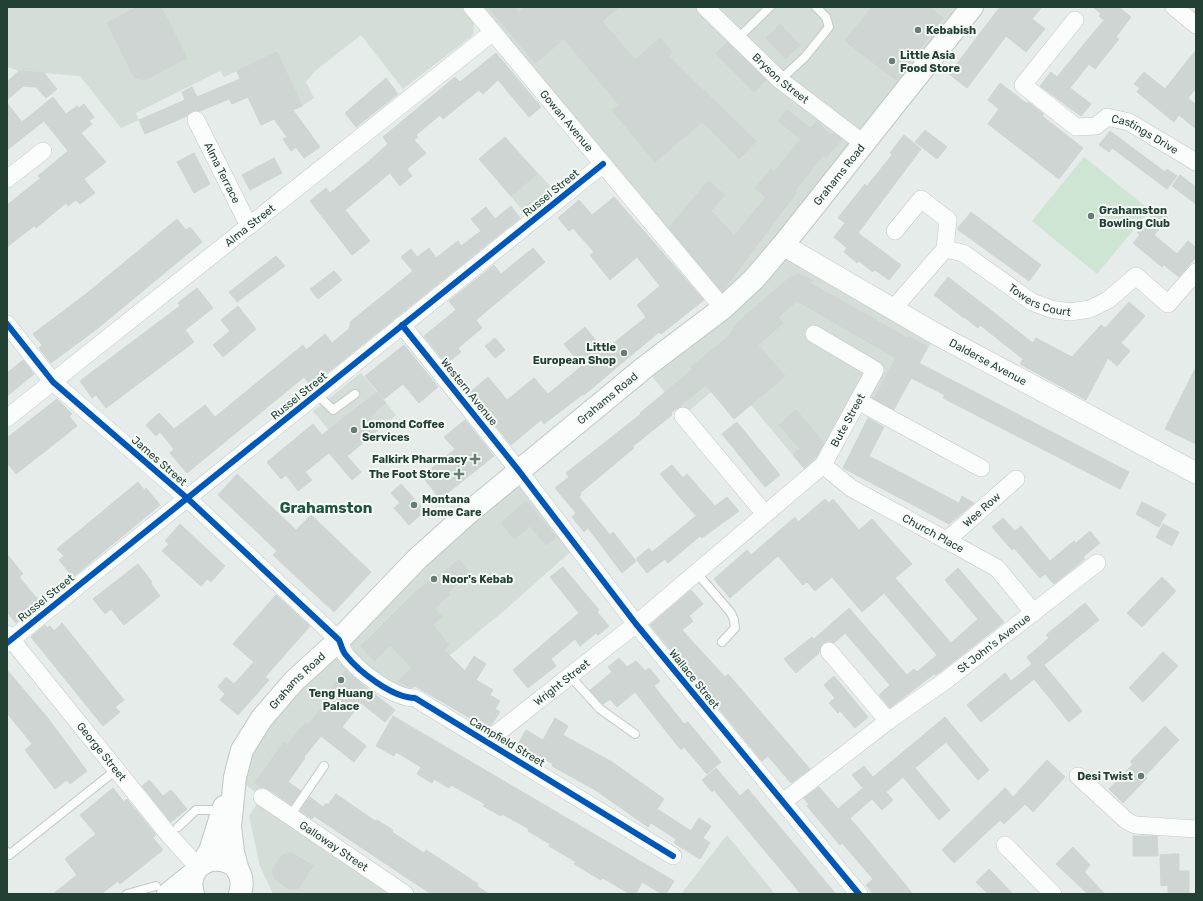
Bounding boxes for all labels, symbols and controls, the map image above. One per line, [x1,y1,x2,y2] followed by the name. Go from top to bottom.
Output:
[926,24,976,37] place label: Kebabish
[913,25,923,35] marker: Kebabish
[900,49,961,75] place label: Little Asia Food Store
[750,50,812,107] street label: Bryson Street
[887,56,897,66] marker: Little Asia Food Store
[537,87,596,154] street label: Gowan Avenue
[1110,112,1181,156] street label: Castings Drive
[202,140,243,205] street label: Alma Terrace
[811,141,867,208] street label: Grahams Road
[520,166,582,220] street label: Russel Street
[222,201,278,249] street label: Alma Street
[1099,204,1170,230] place label: Grahamston Bowling Club
[1086,211,1096,221] marker: Grahamston Bowling Club
[1006,281,1073,319] street label: Towers Court
[947,336,1029,388] street label: Dalderse Avenue
[533,341,616,367] place label: Little European Shop
[619,348,629,358] marker: Little European Shop
[438,356,500,428] street label: Western Avenue
[268,369,330,423] street label: Russel Street
[574,369,640,427] street label: Grahams Road
[828,391,868,449] street label: Bute Street
[362,418,445,444] place label: Lomond Coffee Services
[349,425,359,435] marker: Lomond Coffee Services
[129,433,190,489] street label: James Street
[372,453,467,466] place label: Falkirk Pharmacy
[470,454,480,464] marker: Falkirk Pharmacy
[369,468,450,481] place label: The Foot Store
[453,468,465,480] marker: The Foot Store
[960,489,1003,530] street label: Wee Row
[422,493,482,519] place label: Montana Home Care
[280,499,372,517] district label: Grahamston
[409,500,419,510] marker: Montana Home Care
[900,511,966,555] street label: Church Place
[15,571,77,625] street label: Russel Street
[442,573,513,586] place label: Noor's Kebab
[429,574,439,584] marker: Noor's Kebab
[955,611,1033,676] street label: St John's Avenue
[666,647,722,712] street label: Wallace Street
[266,649,328,712] street label: Grahams Road
[531,656,593,708] street label: Wright Street
[336,675,346,685] marker: Teng Huang Palace
[309,687,373,713] place label: Teng Huang Palace
[467,714,548,770] street label: Campfield Street
[74,720,130,784] street label: George Street
[1077,770,1133,783] place label: Desi Twist
[1136,771,1146,781] marker: Desi Twist
[297,818,371,874] street label: Galloway Street

